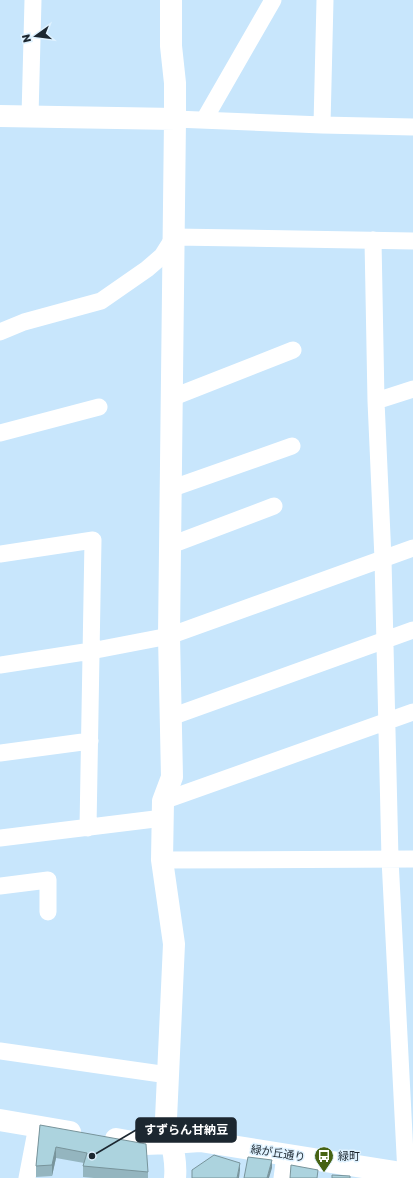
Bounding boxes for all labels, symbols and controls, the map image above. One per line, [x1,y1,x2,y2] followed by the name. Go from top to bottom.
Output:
[16,16,56,56] north arrow
[18,33,33,44] text: N
[136,1118,236,1142] callout: すずらん甘納豆
[144,1122,228,1137] text: すずらん甘納豆
[250,1142,306,1163] street label: 緑が丘通り
[313,1145,335,1173] bus stop icon: 緑町
[338,1149,360,1162] place label: 緑町

